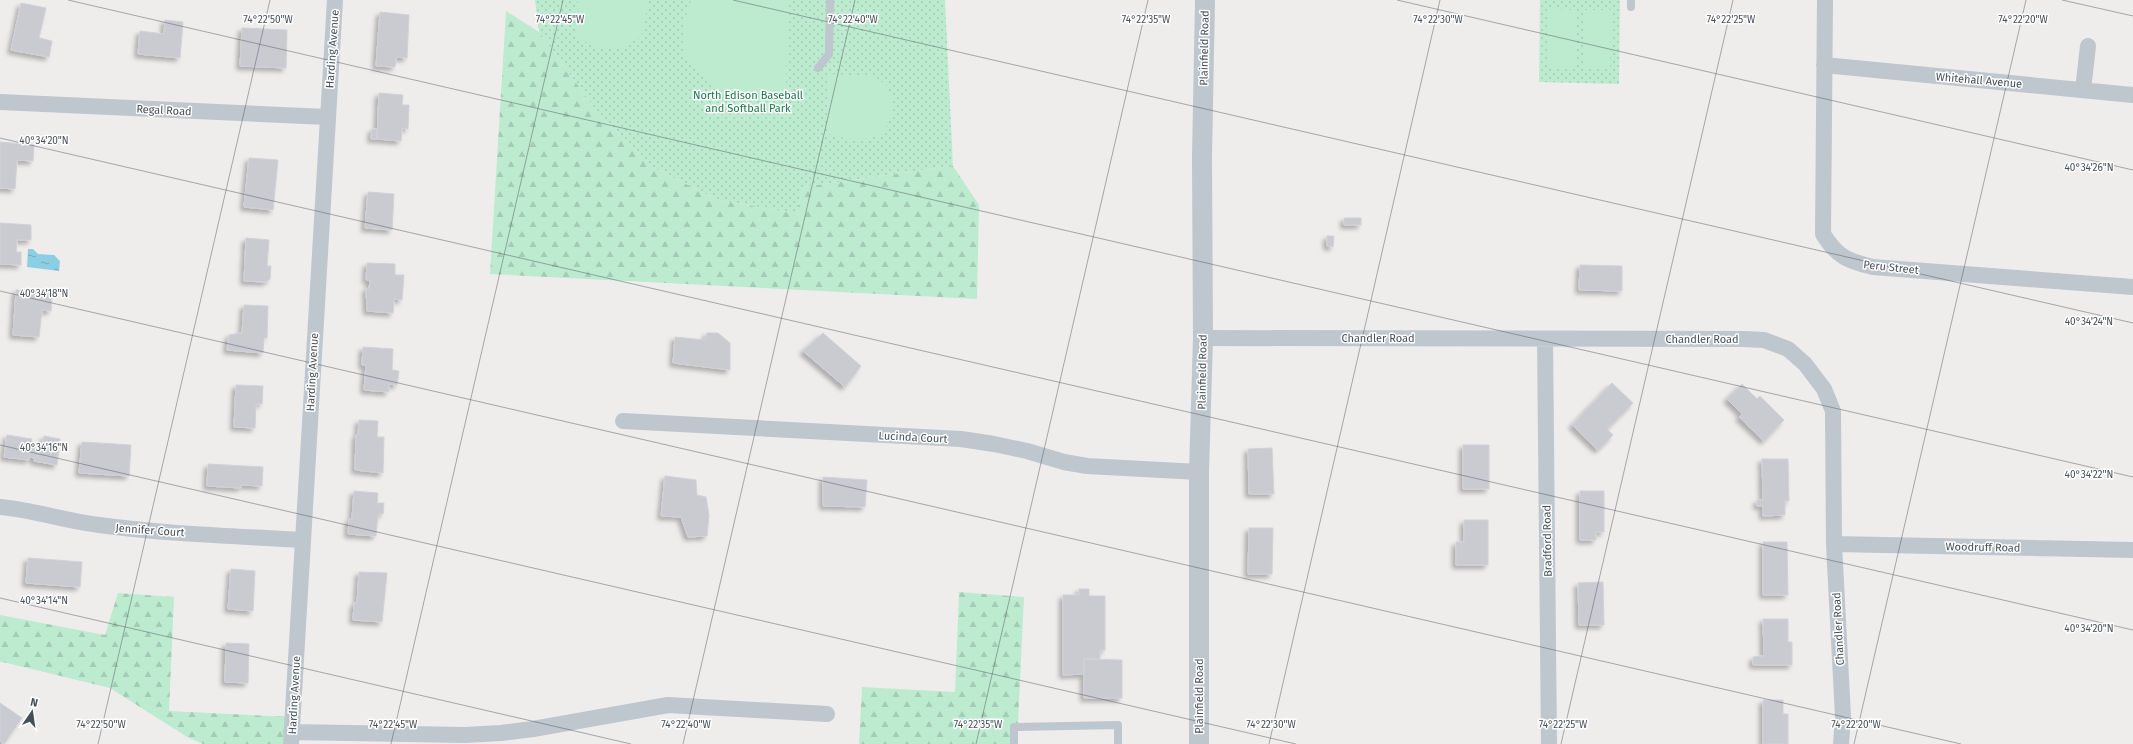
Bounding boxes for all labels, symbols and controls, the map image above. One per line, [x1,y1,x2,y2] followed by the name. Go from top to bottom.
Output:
[323,9,342,89] street label: Harding Avenue
[1197,10,1212,86] street label: Plainfield Road
[243,14,293,26] text: 74°22'50"W
[536,14,585,26] text: 74°22'45"W
[828,14,878,26] text: 74°22'40"W
[1122,14,1171,26] text: 74°22'35"W
[1413,14,1463,26] text: 74°22'30"W
[1707,14,1756,26] text: 74°22'25"W
[1998,14,2048,26] text: 74°22'20"W
[1935,70,2023,91] street label: Whitehall Avenue
[693,89,803,115] park label: North Edison Baseball and Softball Park
[136,103,192,118] street label: Regal Road
[19,135,69,147] text: 40°34'20"N
[2065,162,2113,174] text: 40°34'26"N
[1863,258,1919,277] street label: Peru Street
[20,288,68,300] text: 40°34'18"N
[2065,316,2113,328] text: 40°34'24"N
[304,332,321,412] street label: Harding Avenue
[1341,332,1415,345] street label: Chandler Road
[1665,333,1739,346] street label: Chandler Road
[1195,334,1210,410] street label: Plainfield Road
[878,429,948,446] street label: Lucinda Court
[20,442,68,454] text: 40°34'16"N
[2065,469,2113,481] text: 40°34'22"N
[1540,505,1555,577] street label: Bradford Road
[115,522,185,539] street label: Jennifer Court
[1946,540,2020,555] street label: Woodruff Road
[1830,592,1847,666] street label: Chandler Road
[20,595,68,607] text: 40°34'14"N
[2064,623,2114,635] text: 40°34'20"N
[286,655,303,735] street label: Harding Avenue
[1193,658,1206,734] street label: Plainfield Road
[12,692,52,732] north arrow
[29,696,39,710] text: N
[76,719,126,731] text: 74°22'50"W
[369,719,418,731] text: 74°22'45"W
[661,719,711,731] text: 74°22'40"W
[954,719,1003,731] text: 74°22'35"W
[1246,719,1296,731] text: 74°22'30"W
[1539,719,1588,731] text: 74°22'25"W
[1831,719,1881,731] text: 74°22'20"W

